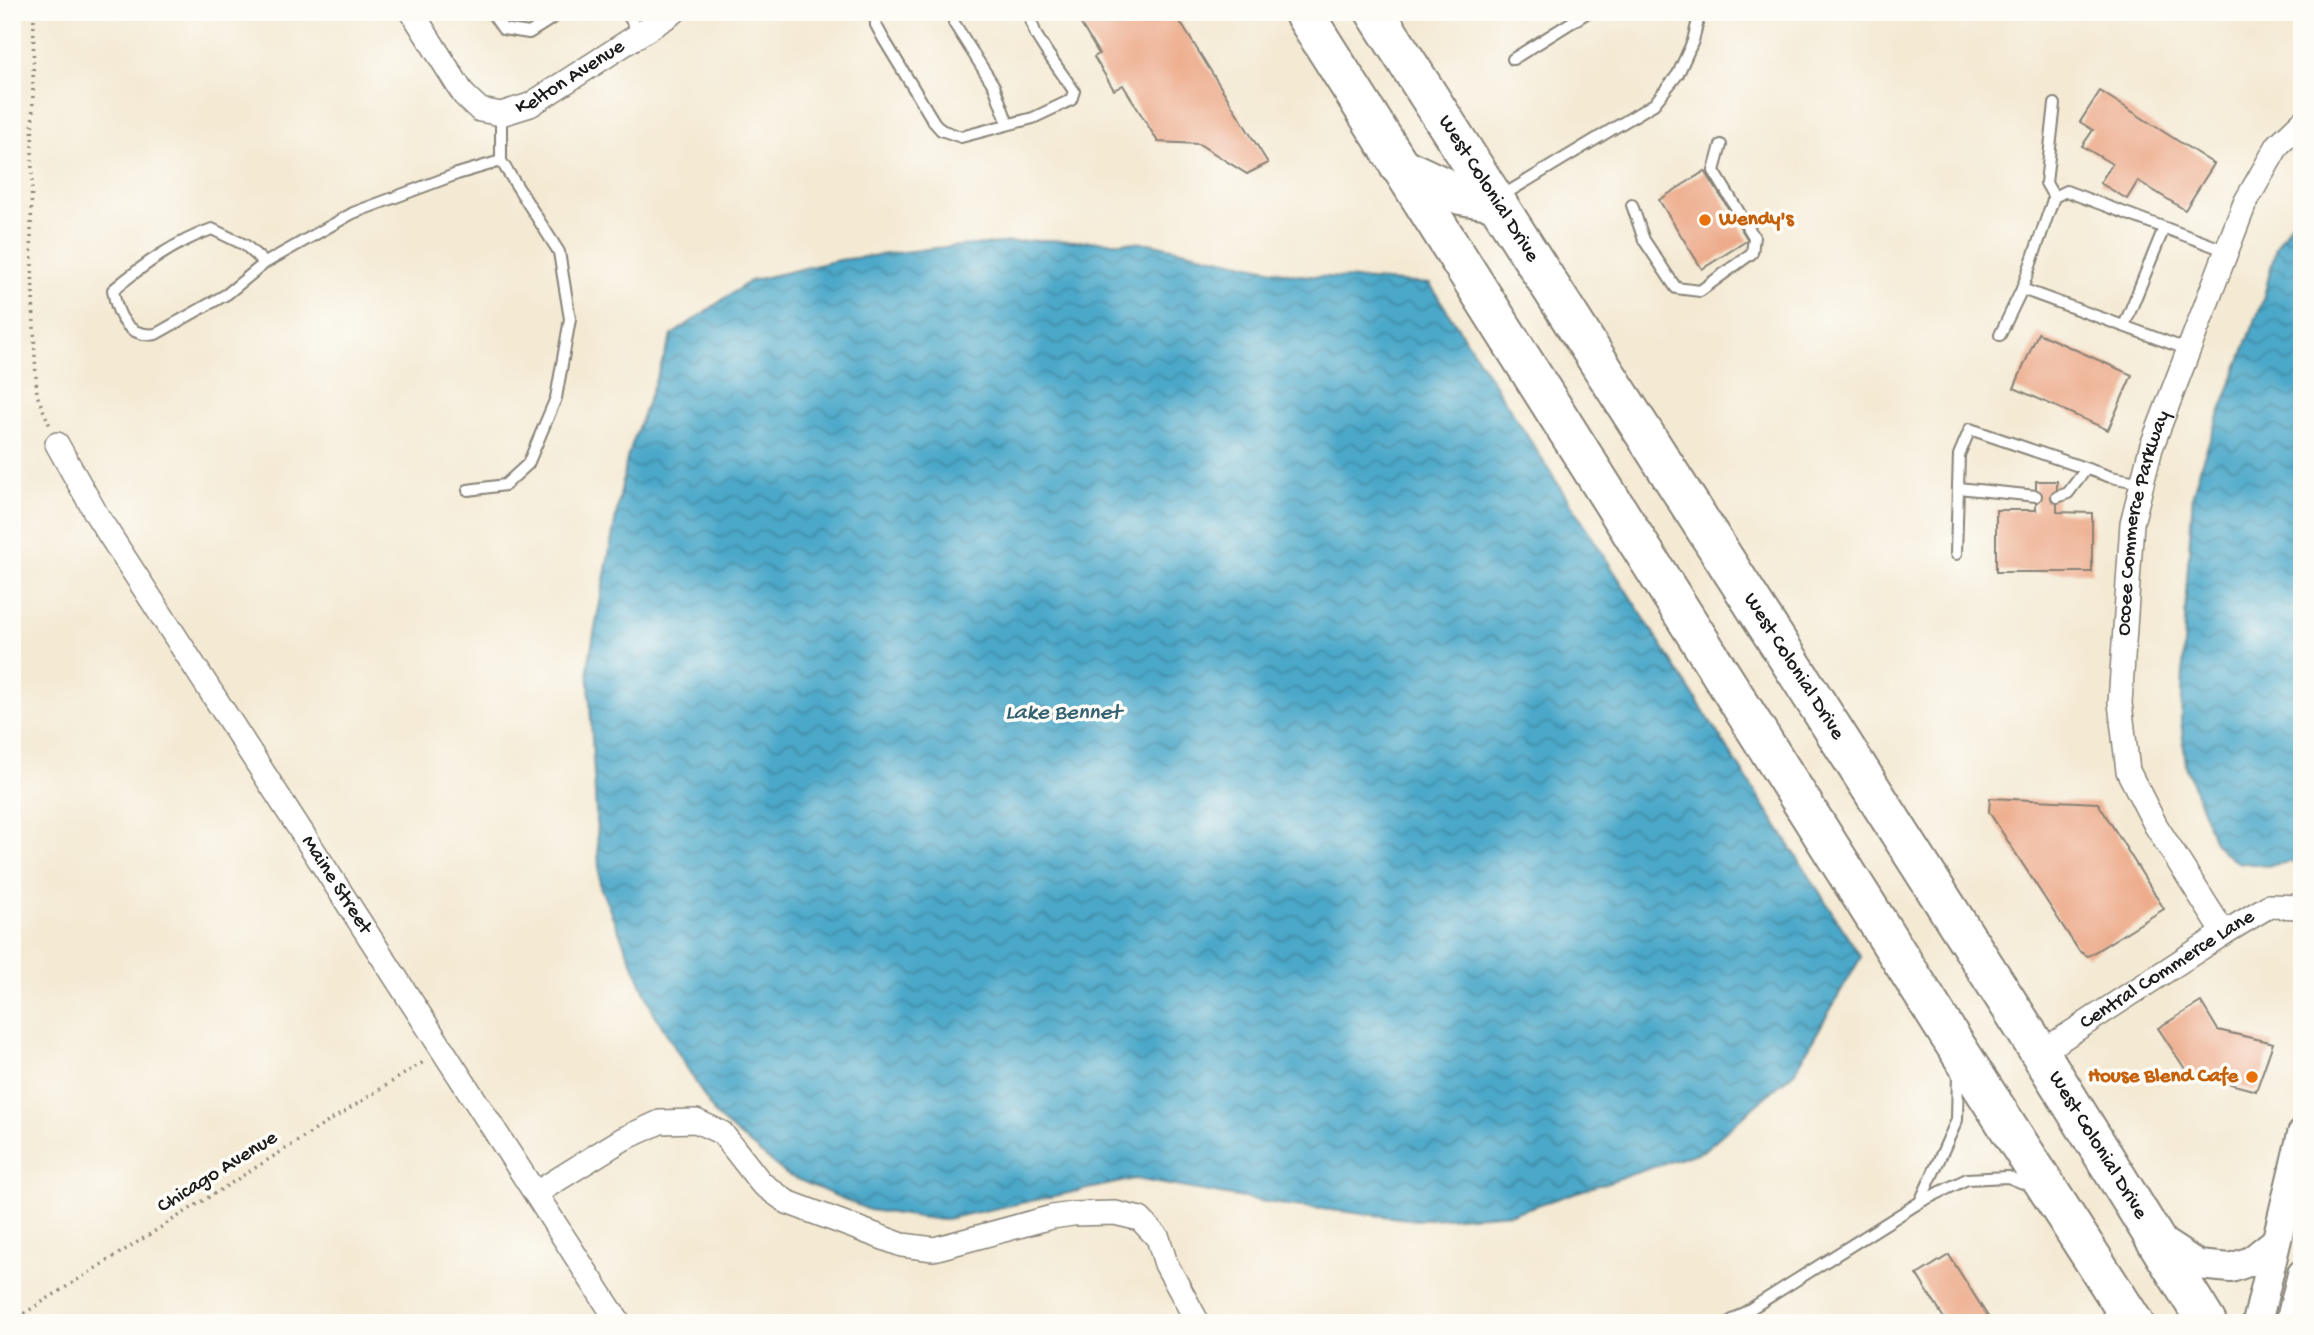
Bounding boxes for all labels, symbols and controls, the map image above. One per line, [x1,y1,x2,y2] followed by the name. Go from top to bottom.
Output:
[513,34,631,121] street label: Kelton Avenue
[1432,111,1545,268] street label: West Colonial Drive
[1718,208,1795,233] place label: Wendy's
[1697,212,1713,228] marker: Wendy's
[2112,407,2177,637] street label: Ocoee Commerce Parkway
[1737,589,1850,746] street label: West Colonial Drive
[1005,700,1124,727] water label: Lake Bennet
[295,831,378,941] street label: Maine Street
[2075,904,2260,1036] street label: Central Commerce Lane
[2088,1065,2239,1090] place label: House Blend Cafe
[2042,1067,2153,1225] street label: West Colonial Drive
[2244,1069,2260,1085] marker: House Blend Cafe
[153,1125,284,1220] street label: Chicago Avenue

